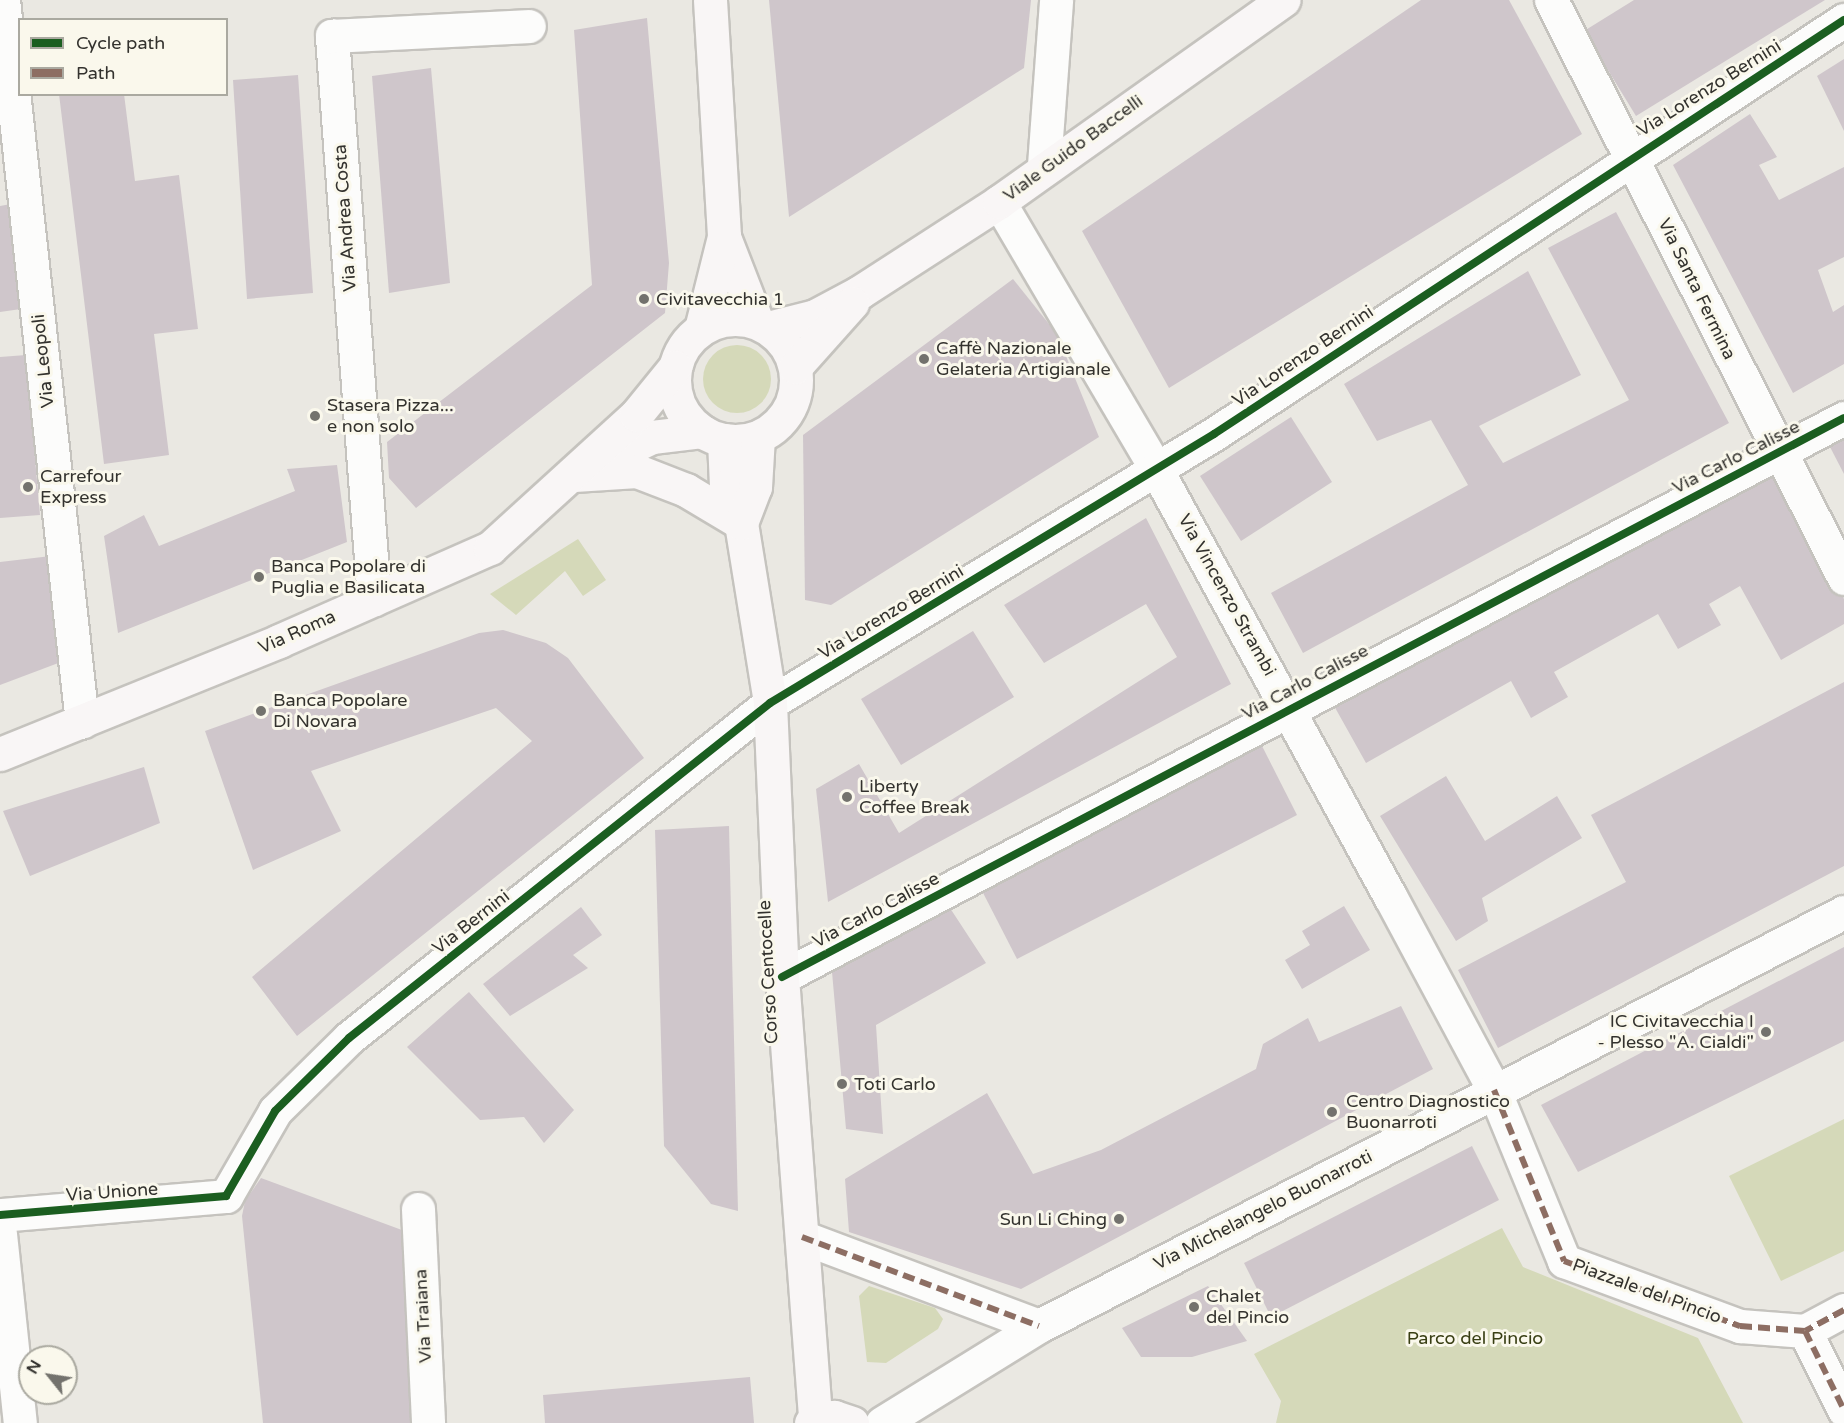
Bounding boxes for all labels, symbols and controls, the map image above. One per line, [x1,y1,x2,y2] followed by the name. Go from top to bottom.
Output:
[18,18,228,96] legend
[76,32,165,54] text: Cycle path
[1633,35,1785,141] street label: Via Lorenzo Bernini
[76,62,115,84] text: Path
[999,90,1147,206] street label: Viale Guido Baccelli
[329,144,361,292] street label: Via Andrea Costa
[1653,215,1741,363] street label: Via Santa Fermina
[656,288,784,310] place label: Civitavecchia 1
[637,292,651,306] marker: Civitavecchia 1
[1228,301,1378,411] street label: Via Lorenzo Bernini
[27,313,59,409] street label: Via Leopoli
[936,338,1111,380] place label: Caffè Nazionale Gelateria Artigianale
[917,352,931,366] marker: Caffè Nazionale Gelateria Artigianale
[327,395,454,438] place label: Stasera Pizza... e non solo
[308,409,322,423] marker: Stasera Pizza... e non solo
[1669,416,1803,498] street label: Via Carlo Calisse
[40,466,121,508] place label: Carrefour Express
[21,480,35,494] marker: Carrefour Express
[1174,510,1280,680] street label: Via Vincenzo Strambi
[271,556,426,598] place label: Banca Popolare di Puglia e Basilicata
[814,560,968,664] street label: Via Lorenzo Bernini
[252,570,266,584] marker: Banca Popolare di Puglia e Basilicata
[255,605,339,659] street label: Via Roma
[1238,640,1372,724] street label: Via Carlo Calisse
[273,690,407,732] place label: Banca Popolare Di Novara
[254,704,268,718] marker: Banca Popolare Di Novara
[859,776,970,818] place label: Liberty Coffee Break
[840,790,854,804] marker: Liberty Coffee Break
[809,868,943,952] street label: Via Carlo Calisse
[428,885,514,959] street label: Via Bernini
[753,900,783,1044] street label: Corso Centocelle
[1597,1011,1754,1054] place label: IC Civitavecchia I - Plesso "A. Cialdi"
[1759,1025,1773,1039] marker: IC Civitavecchia I - Plesso "A. Cialdi"
[854,1073,936,1095] place label: Toti Carlo
[835,1077,849,1091] marker: Toti Carlo
[1346,1091,1510,1134] place label: Centro Diagnostico Buonarroti
[1323,1103,1341,1121] marker: Centro Diagnostico Buonarroti
[1150,1145,1376,1275] street label: Via Michelangelo Buonarroti
[65,1178,159,1206] street label: Via Unione
[1000,1208,1107,1230] place label: Sun Li Ching
[1112,1212,1126,1226] marker: Sun Li Ching
[1570,1254,1724,1328] street label: Piazzale del Pincio
[410,1268,436,1364] street label: Via Traiana
[1206,1286,1289,1328] place label: Chalet del Pincio
[1187,1300,1201,1314] marker: Chalet del Pincio
[1407,1327,1543,1349] park label: Parco del Pincio
[18,1345,78,1405] north arrow
[22,1356,46,1378] text: N

